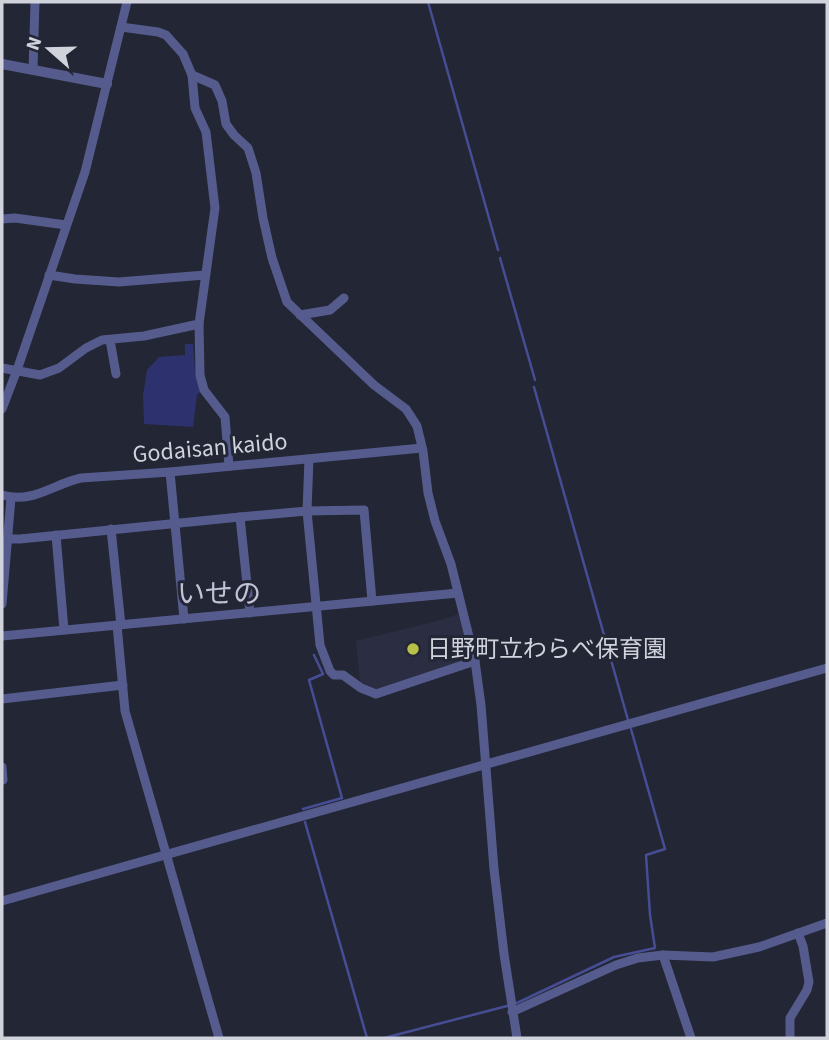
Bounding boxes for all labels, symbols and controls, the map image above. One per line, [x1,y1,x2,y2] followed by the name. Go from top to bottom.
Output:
[14,14,84,84] north arrow
[20,33,49,54] text: N
[131,424,289,472] street label: Godaisan kaido
[177,574,261,614] district label: いせの
[427,632,667,667] place label: 日野町立わらべ保育園
[405,641,421,657] marker: 日野町立わらべ保育園

